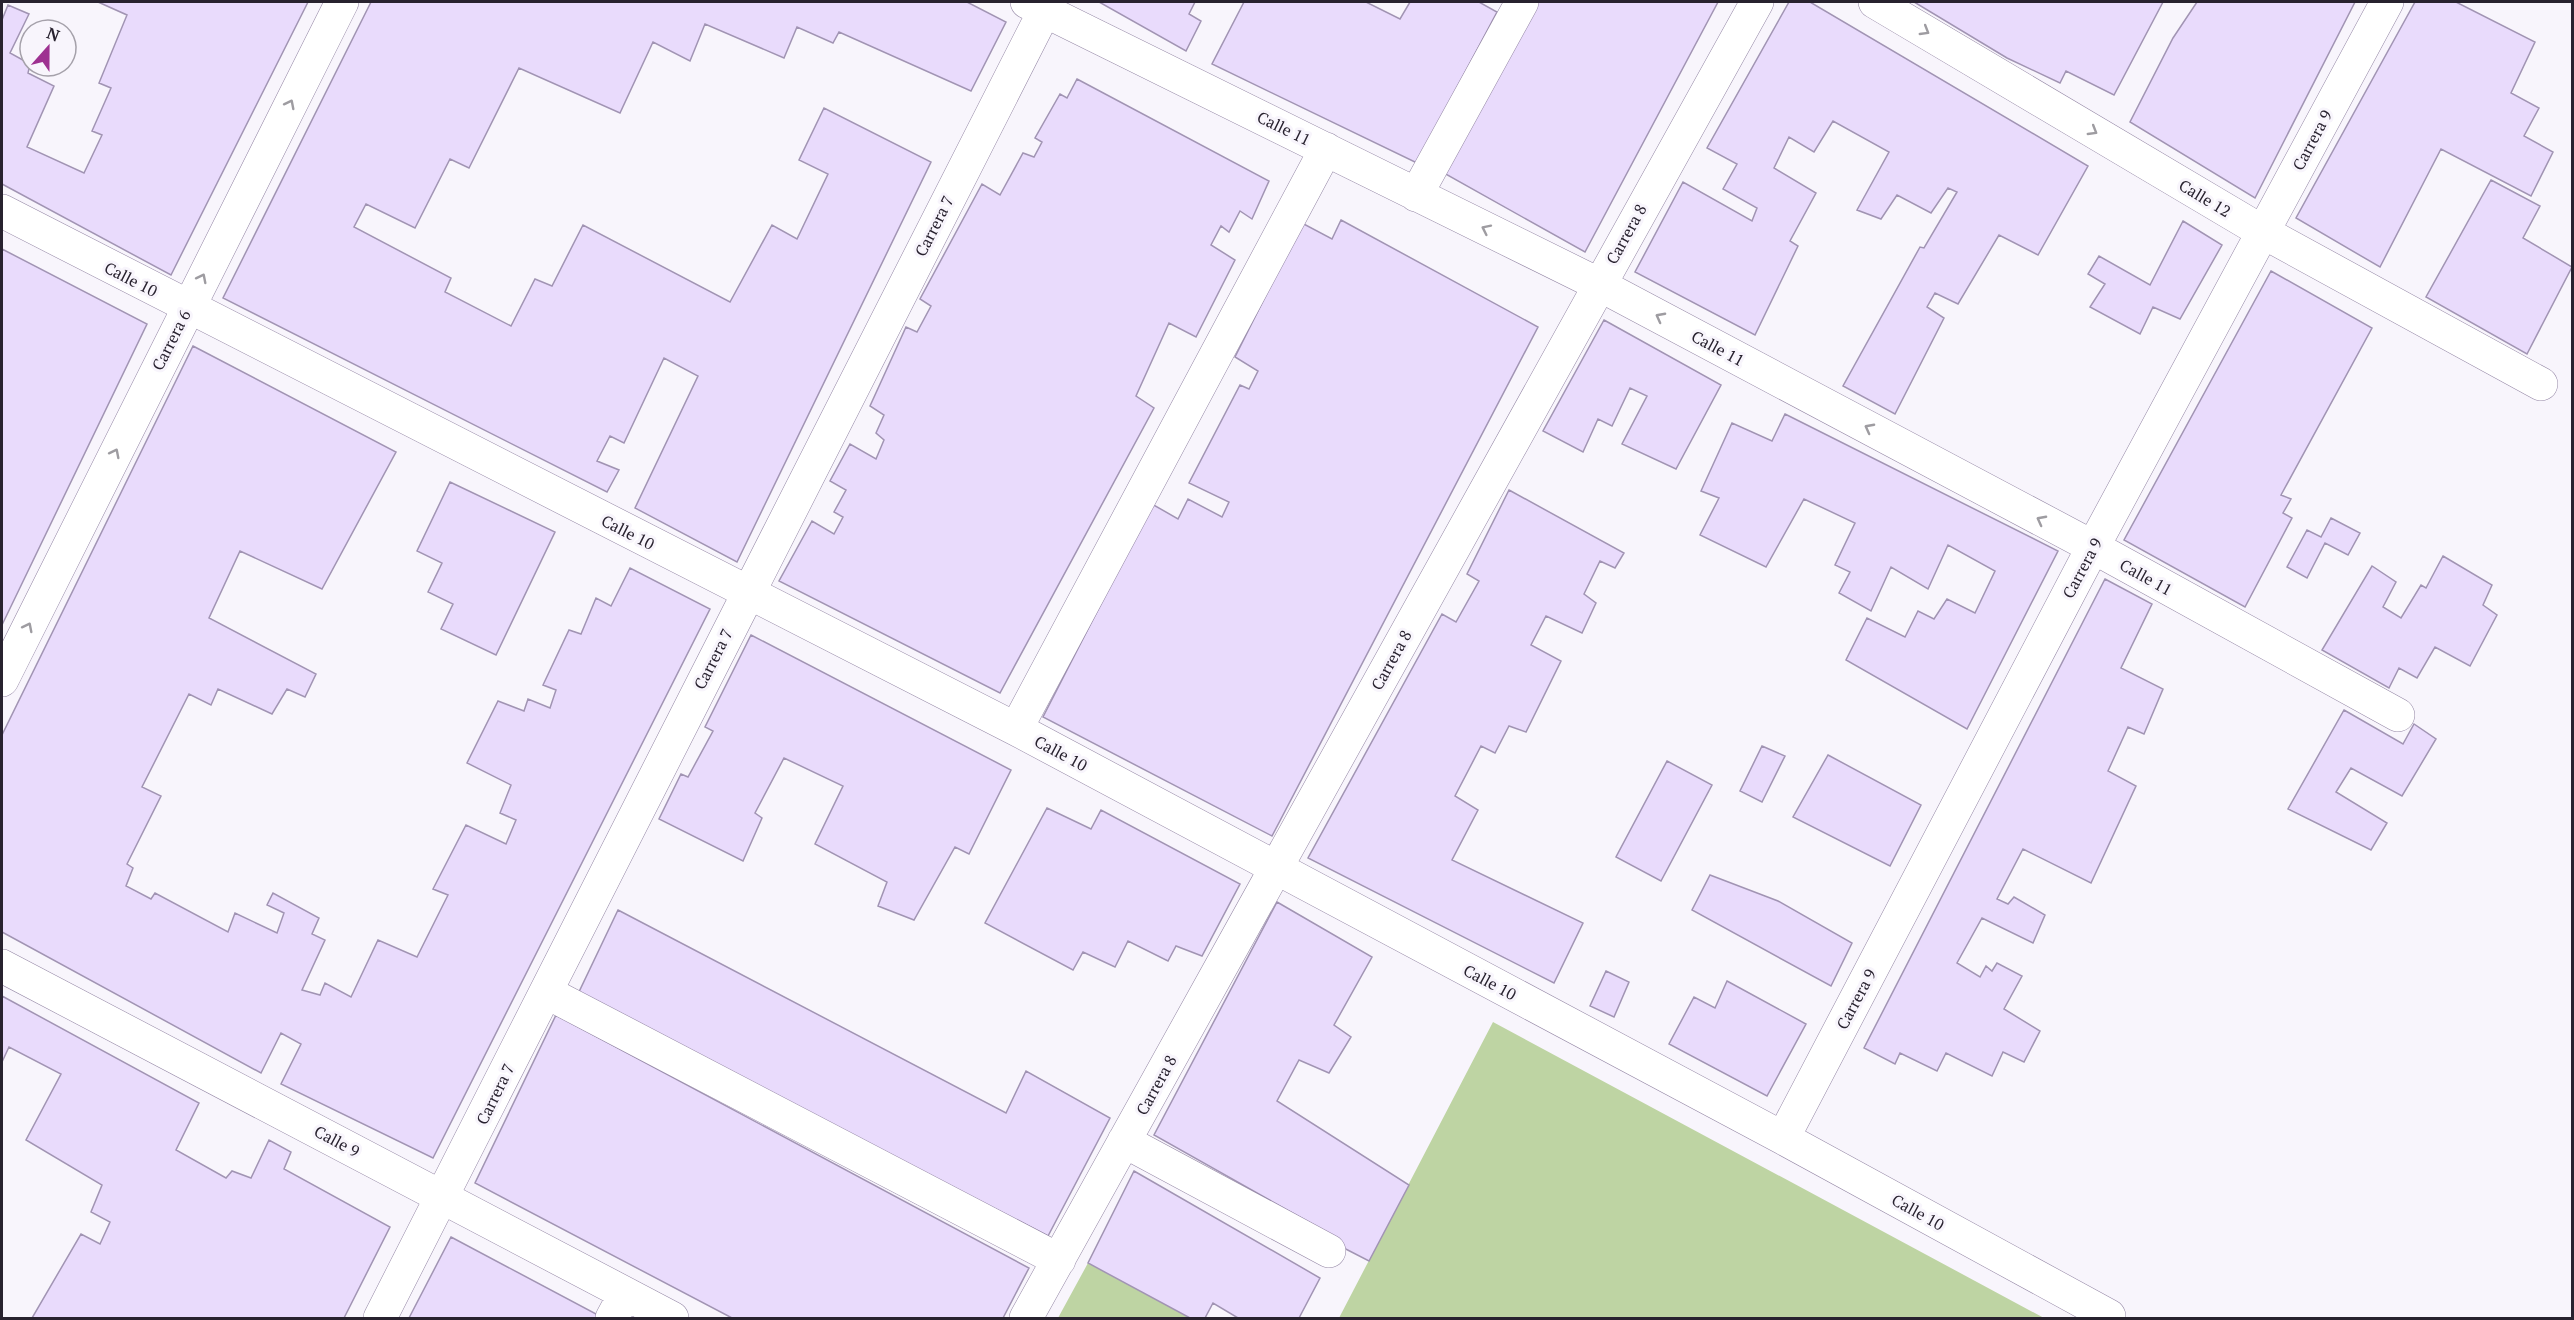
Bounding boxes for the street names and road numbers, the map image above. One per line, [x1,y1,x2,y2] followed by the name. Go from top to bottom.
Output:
[1254,106,1314,150] street label: Calle 11
[2287,106,2337,174] street label: Carrera 9
[2175,174,2235,222] street label: Calle 12
[909,192,959,260] street label: Carrera 7
[1601,200,1651,268] street label: Carrera 8
[101,256,161,302] street label: Calle 10
[146,305,196,374] street label: Carrera 6
[1688,325,1748,371] street label: Calle 11
[598,509,658,555] street label: Calle 10
[2057,534,2107,602] street label: Carrera 9
[2116,554,2176,600] street label: Calle 11
[688,625,738,693] street label: Carrera 7
[1366,626,1416,694] street label: Carrera 8
[1031,730,1091,776] street label: Calle 10
[1460,959,1520,1005] street label: Calle 10
[1831,965,1881,1033] street label: Carrera 9
[1131,1051,1181,1119] street label: Carrera 8
[471,1060,519,1128] street label: Carrera 7
[310,1120,364,1162] street label: Calle 9
[1888,1189,1948,1235] street label: Calle 10

